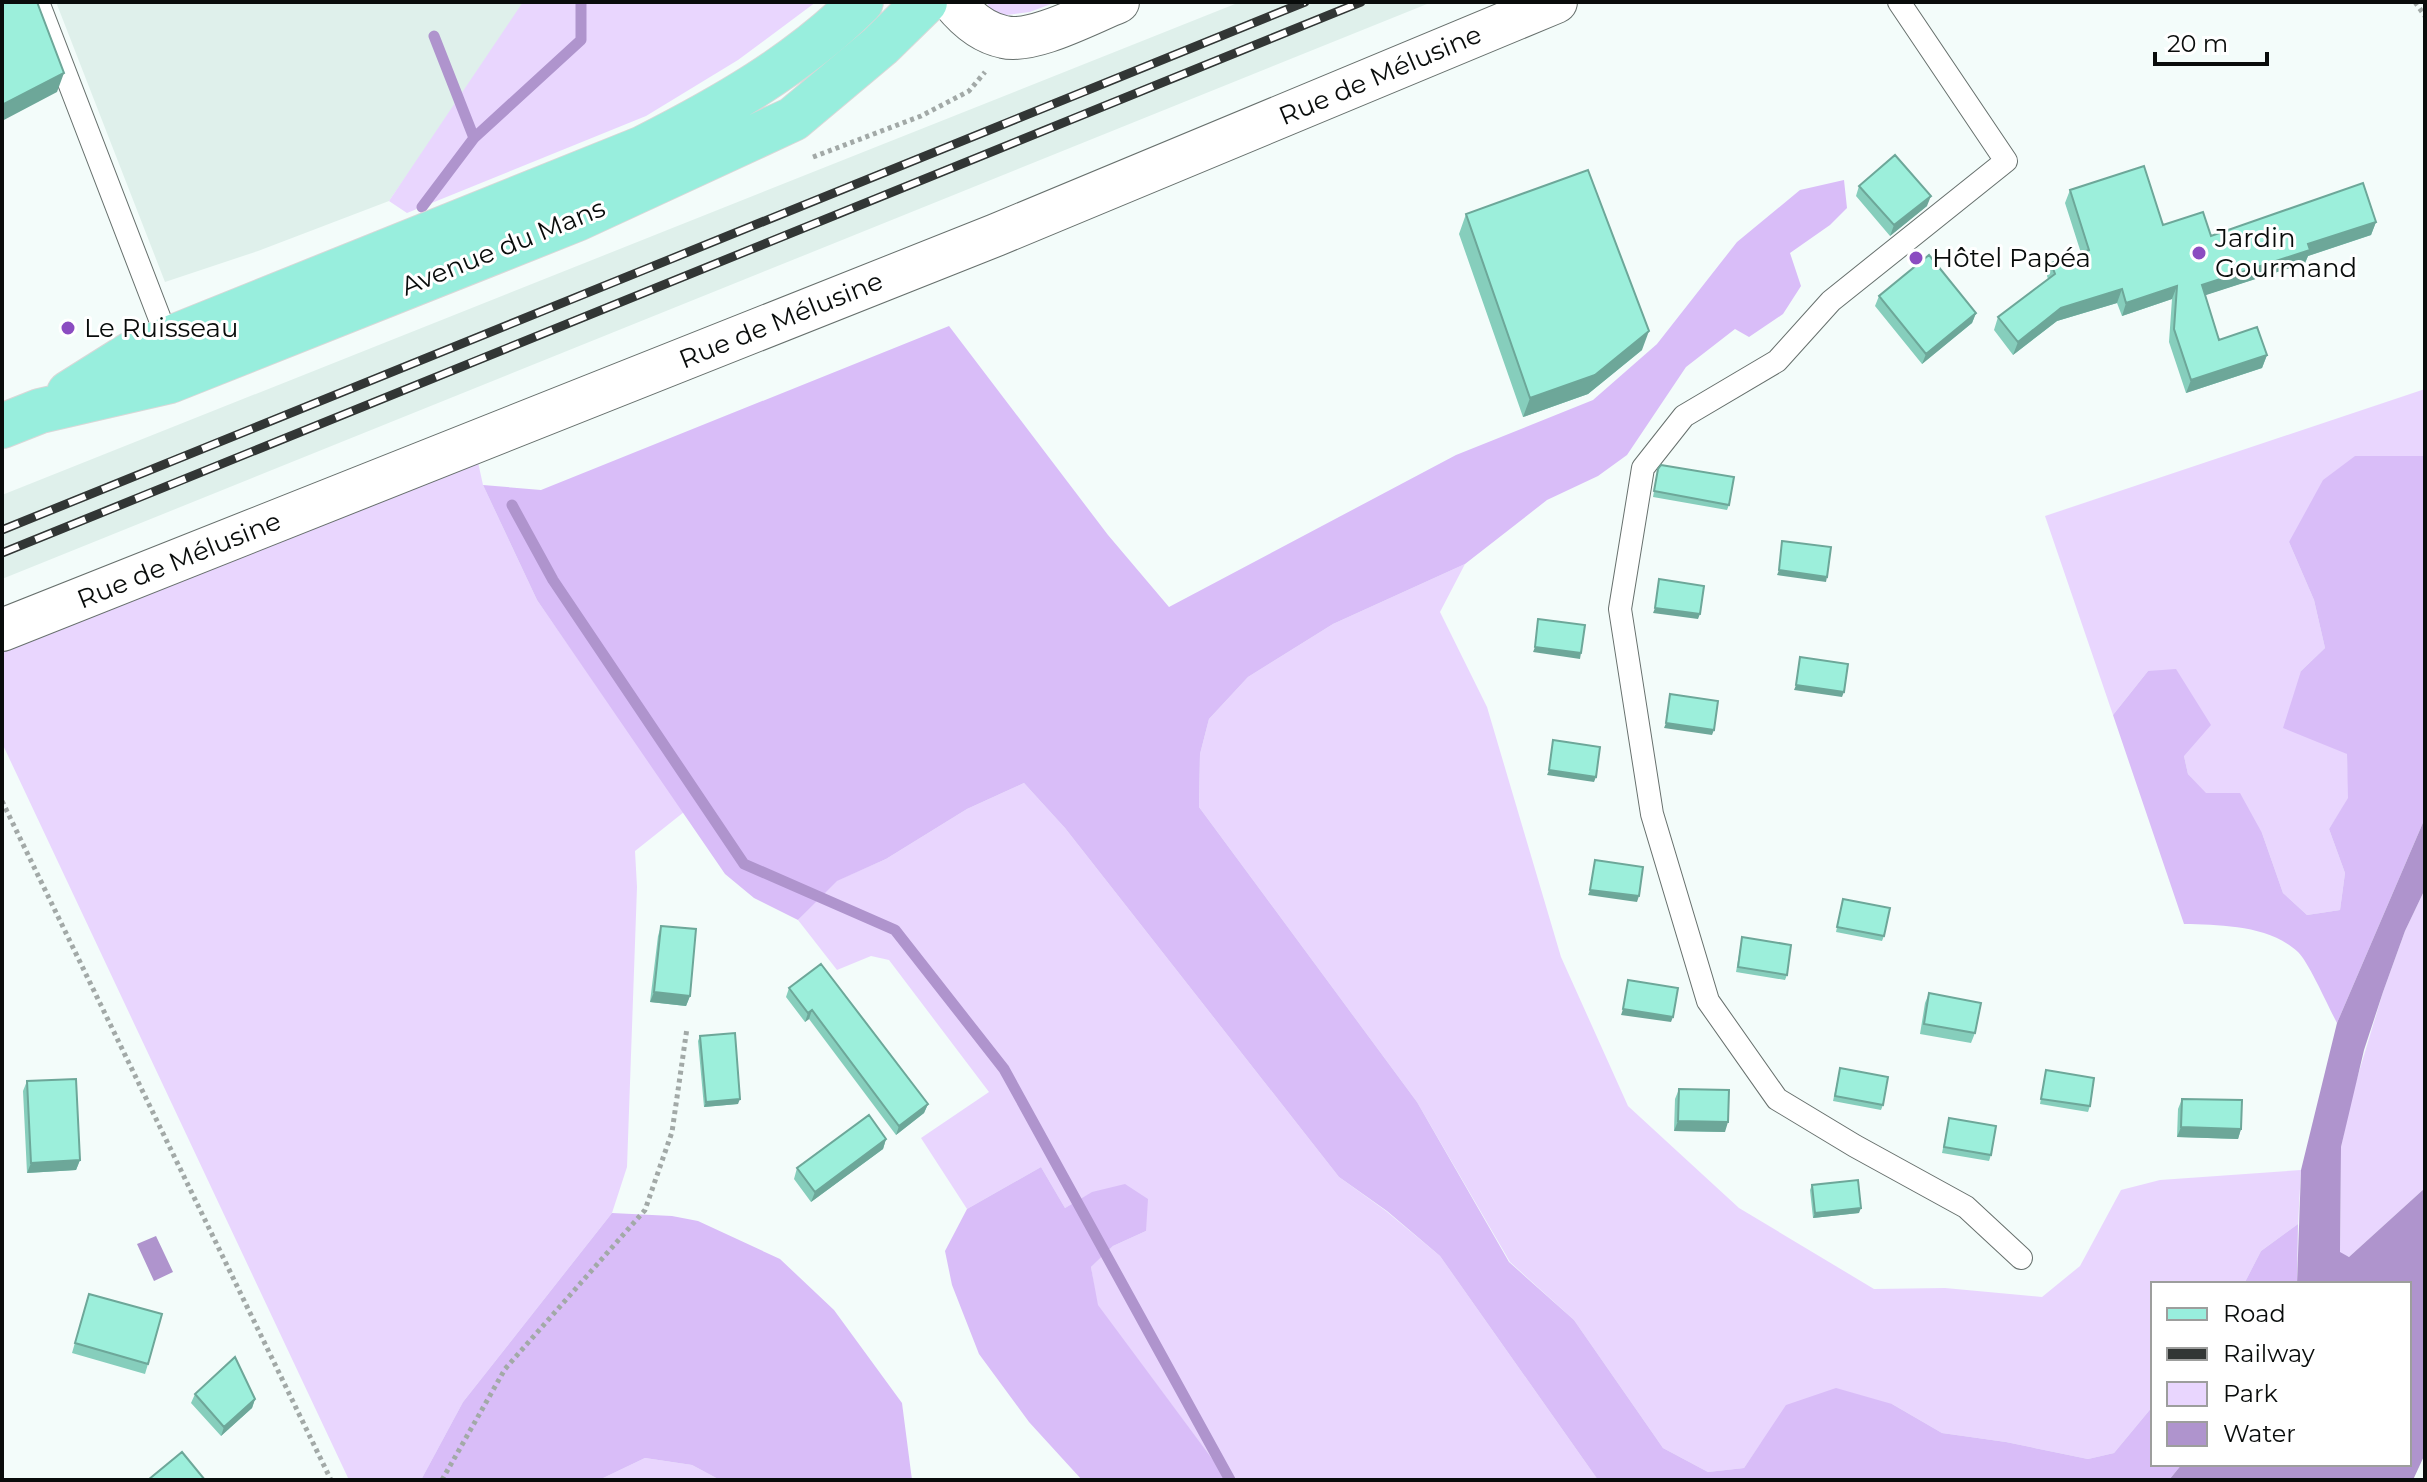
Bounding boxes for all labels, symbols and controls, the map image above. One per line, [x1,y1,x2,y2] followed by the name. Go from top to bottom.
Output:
[2155,16,2267,66] scale bar
[1274,18,1486,132] street label: Rue de Mélusine
[2167,29,2228,58] text: 20 m
[396,191,610,303] street label: Avenue du Mans
[2214,222,2357,284] place label: Jardin Gourmand
[1932,242,2091,274] place label: Hôtel Papéa
[2190,244,2208,262] marker: Jardin Gourmand
[1907,249,1925,267] marker: Hôtel Papéa
[674,265,888,375] street label: Rue de Mélusine
[84,312,238,344] place label: Le Ruisseau
[59,319,77,337] marker: Le Ruisseau
[72,505,286,615] street label: Rue de Mélusine
[2151,1282,2411,1466] legend
[2223,1299,2286,1328] text: Road
[2223,1339,2315,1368] text: Railway
[2223,1379,2278,1408] text: Park
[2223,1419,2296,1448] text: Water

